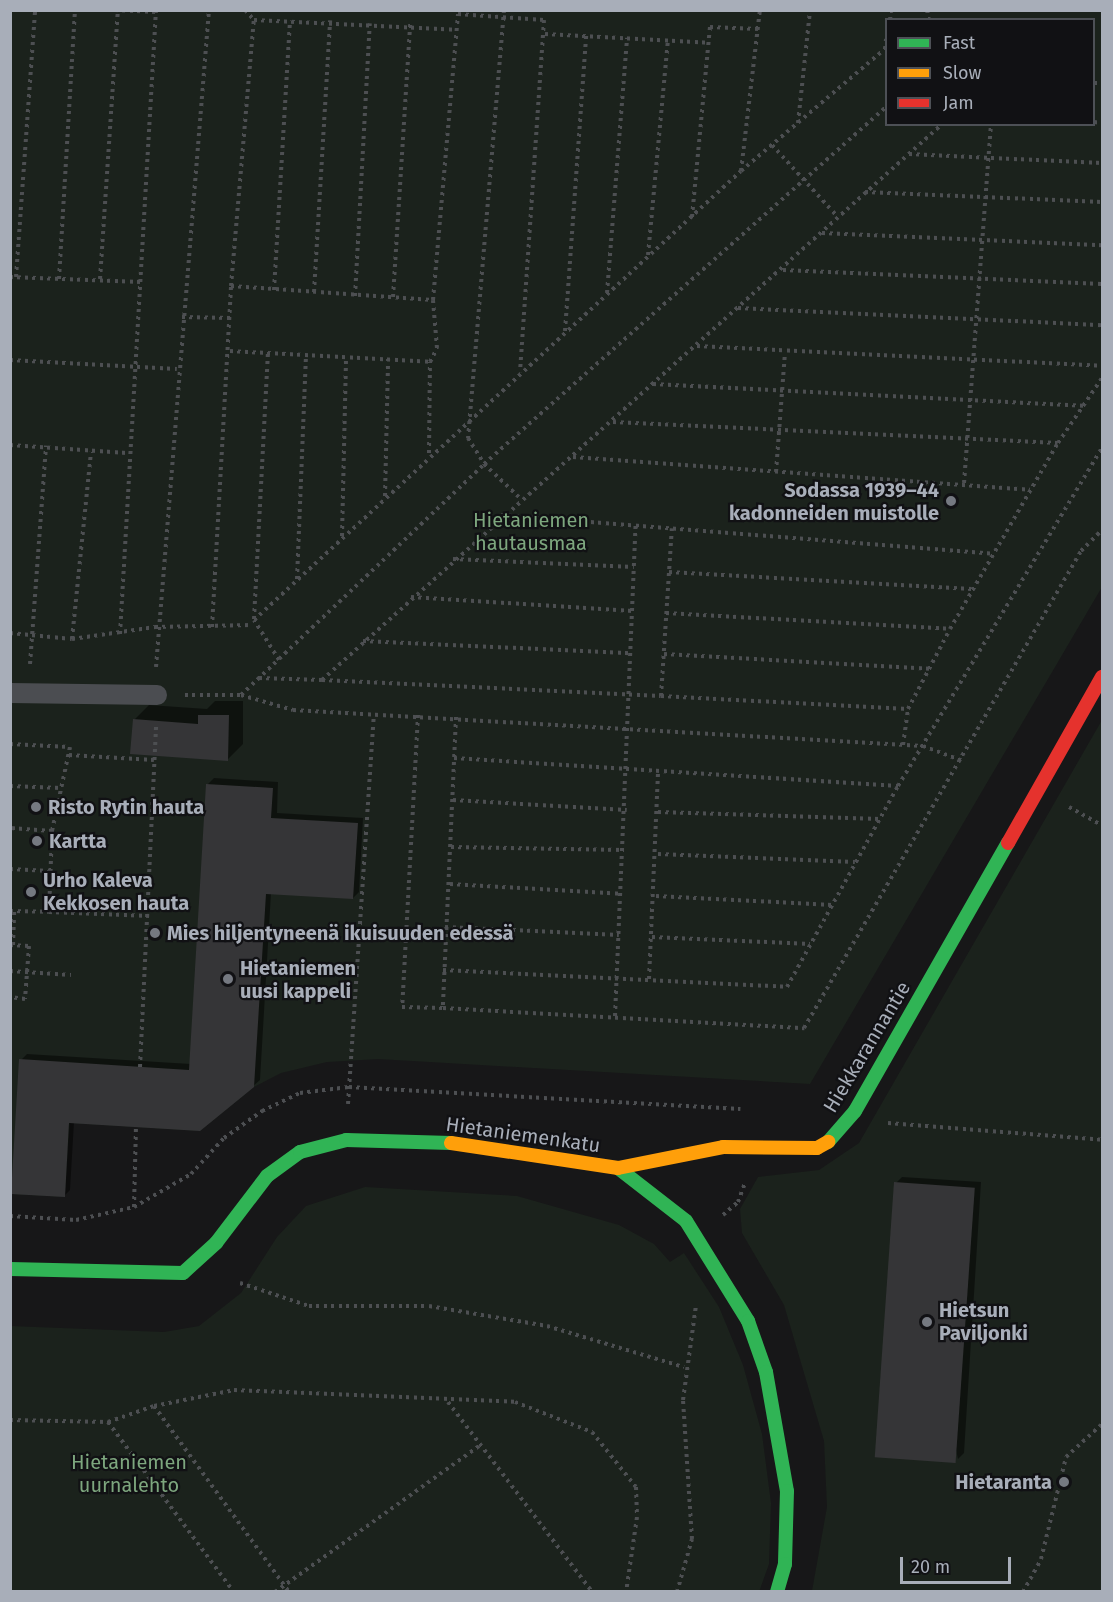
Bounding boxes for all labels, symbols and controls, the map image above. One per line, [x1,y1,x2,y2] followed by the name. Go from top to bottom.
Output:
[885,18,1095,126] legend
[943,32,975,54] text: Fast
[943,62,981,84] text: Slow
[943,92,974,114] text: Jam
[729,478,939,525] place label: Sodassa 1939–44 kadonneiden muistolle
[944,494,958,508] marker: Sodassa 1939–44 kadonneiden muistolle
[473,508,589,555] park label: Hietaniemen hautausmaa
[48,795,204,819] place label: Risto Rytin hauta
[29,800,43,814] marker: Risto Rytin hauta
[49,829,107,853] place label: Kartta
[30,834,44,848] marker: Kartta
[43,868,189,915] place label: Urho Kaleva Kekkosen hauta
[24,885,38,899] marker: Urho Kaleva Kekkosen hauta
[167,921,513,945] place label: Mies hiljentyneenä ikuisuuden edessä
[148,926,162,940] marker: Mies hiljentyneenä ikuisuuden edessä
[240,956,356,1003] place label: Hietaniemen uusi kappeli
[221,972,235,986] marker: Hietaniemen uusi kappeli
[818,977,916,1117] street label: Hiekkarannantie
[444,1112,602,1158] street label: Hietaniemenkatu
[939,1298,1028,1345] place label: Hietsun Paviljonki
[920,1315,934,1329] marker: Hietsun Paviljonki
[71,1450,187,1497] park label: Hietaniemen uurnalehto
[955,1470,1052,1494] place label: Hietaranta
[1057,1475,1071,1489] marker: Hietaranta
[903,1545,1014,1583] scale bar
[911,1556,950,1578] text: 20 m

